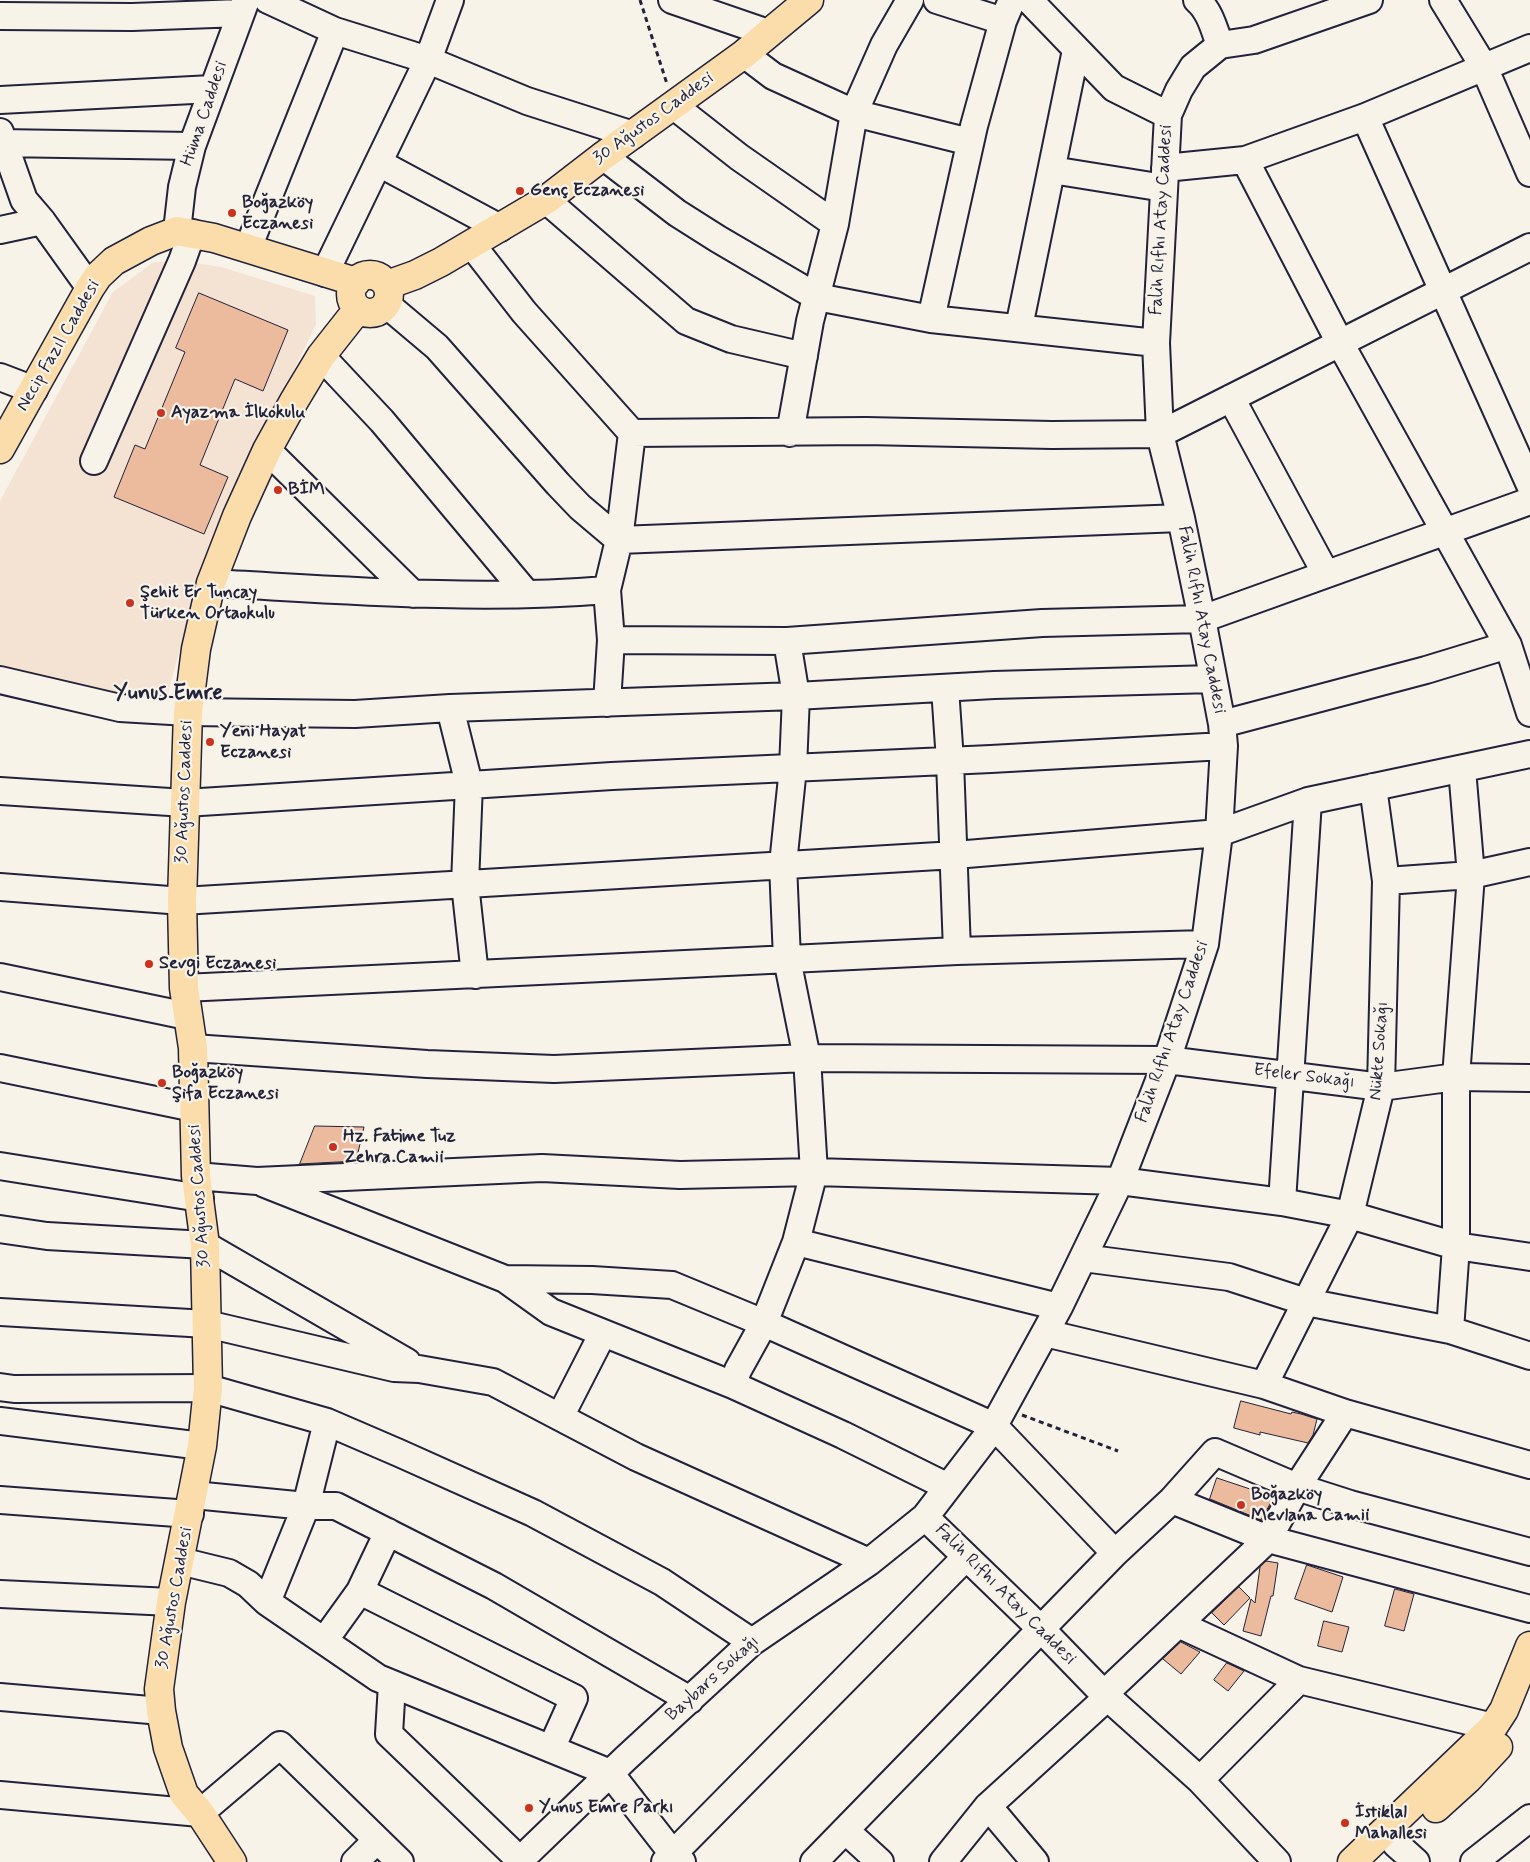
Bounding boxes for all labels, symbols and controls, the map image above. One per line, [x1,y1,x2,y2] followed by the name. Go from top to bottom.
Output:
[177,59,233,169] street label: Hüma Caddesi
[589,68,719,170] street label: 30 Ağustos Caddesi
[1146,124,1178,316] street label: Falih Rıfhı Atay Caddesi
[530,180,644,202] place label: Genç Eczanesi
[514,185,526,197] marker: Genç Eczanesi
[242,192,313,234] place label: Boğazköy Eczanesi
[226,207,238,219] marker: Boğazköy Eczanesi
[13,276,105,416] street label: Necip Fazıl Caddesi
[171,402,305,424] place label: Ayazma İlkokulu
[155,407,167,419] marker: Ayazma İlkokulu
[288,479,325,501] place label: BİM
[272,484,284,496] marker: BİM
[1172,524,1230,716] street label: Falih Rıfhı Atay Caddesi
[140,582,275,624] place label: Şehit Er Tuncay Türken Ortaokulu
[124,597,136,609] marker: Şehit Er Tuncay Türken Ortaokulu
[113,681,223,707] district label: Yunus Emre
[172,720,198,864] street label: 30 Ağustos Caddesi
[220,721,306,764] place label: Yeni Hayat Eczanesi
[204,736,216,748] marker: Yeni Hayat Eczanesi
[1132,938,1214,1126] street label: Falih Rıfhı Atay Caddesi
[159,953,276,975] place label: Sevgi Eczanesi
[143,958,155,970] marker: Sevgi Eczanesi
[1366,1001,1394,1101] street label: Nükte Sokağı
[1252,1060,1356,1094] street label: Efeler Sokağı
[172,1062,279,1104] place label: Boğazköy Şifa Eczanesi
[156,1077,168,1089] marker: Boğazköy Şifa Eczanesi
[184,1124,216,1268] street label: 30 Ağustos Caddesi
[343,1126,456,1168] place label: Hz. Fatime Tuz Zehra Camii
[327,1141,339,1153] marker: Hz. Fatime Tuz Zehra Camii
[1251,1484,1369,1526] place label: Boğazköy Mevlana Camii
[1235,1499,1247,1511] marker: Boğazköy Mevlana Camii
[930,1520,1080,1670] street label: Falih Rıfhı Atay Caddesi
[152,1525,198,1671] street label: 30 Ağustos Caddesi
[662,1631,764,1727] street label: Baybars Sokağı
[539,1797,674,1819] place label: Yunus Emre Parkı
[523,1802,535,1814] marker: Yunus Emre Parkı
[1355,1802,1427,1845] place label: İstiklal Mahallesi
[1339,1817,1351,1829] marker: İstiklal Mahallesi

